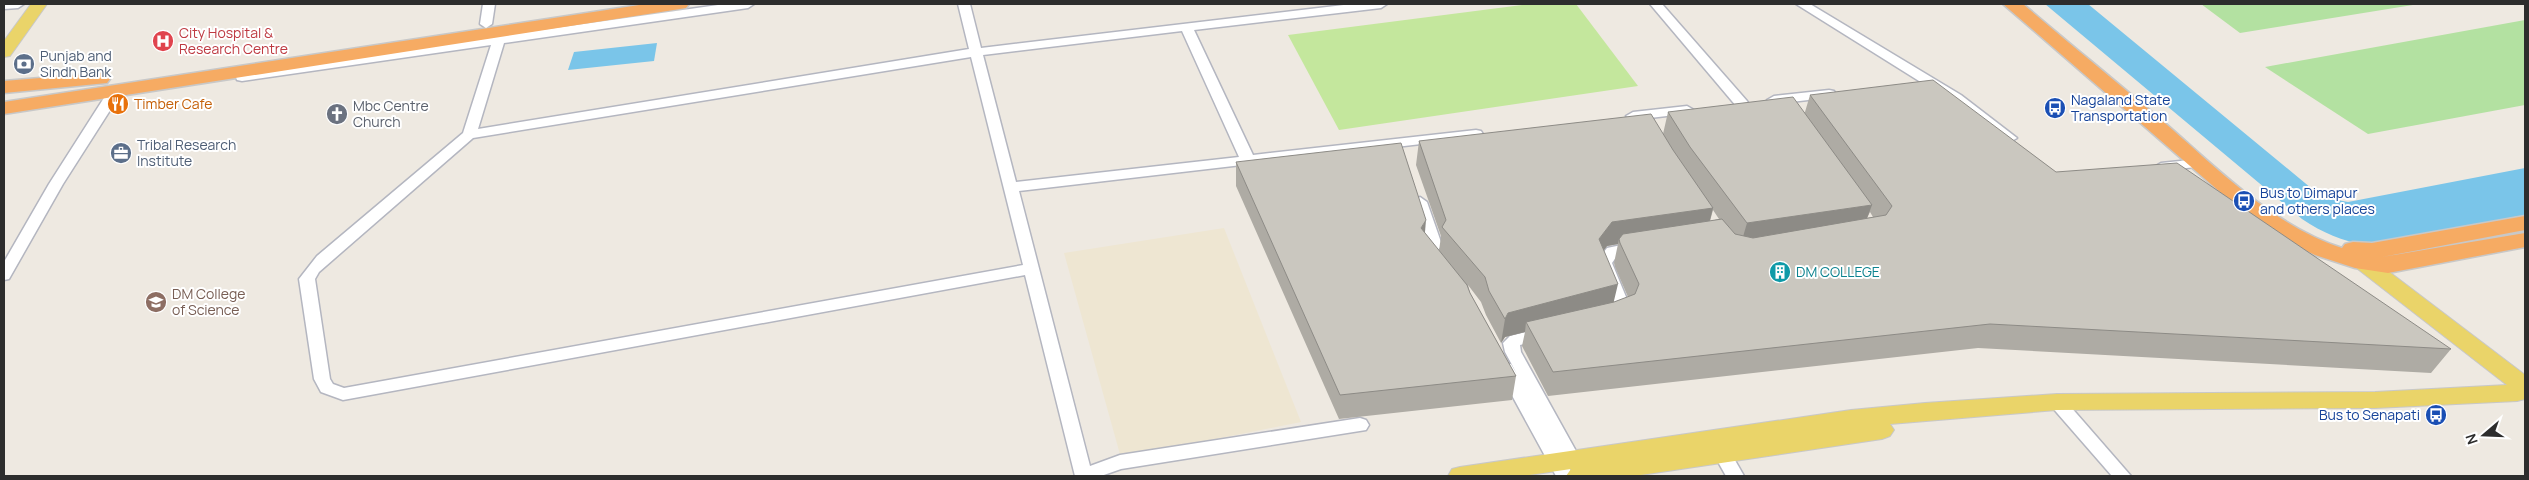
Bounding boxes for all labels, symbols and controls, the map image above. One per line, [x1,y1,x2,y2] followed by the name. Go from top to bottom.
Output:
[179,23,288,58] place label: City Hospital & Research Centre
[151,29,175,53] hospital icon: City Hospital & Research Centre
[40,46,112,81] place label: Punjab and Sindh Bank
[12,52,36,76] bank icon: Punjab and Sindh Bank
[2071,90,2170,125] place label: Nagaland State Transportation
[106,92,130,116] restaurant icon: Timber Cafe
[134,94,212,113] place label: Timber Cafe
[353,96,429,131] place label: Mbc Centre Church
[2043,96,2067,120] bus stop icon: Nagaland State Transportation
[325,102,349,126] church icon: Mbc Centre Church
[137,135,236,170] place label: Tribal Research Institute
[109,141,133,165] office icon: Tribal Research Institute
[2260,183,2375,218] place label: Bus to Dimapur and others places
[2232,189,2256,213] bus stop icon: Bus to Dimapur and others places
[1768,260,1792,284] building icon: DM COLLEGE
[1796,262,1880,281] place label: DM COLLEGE
[172,284,245,319] place label: DM College of Science
[144,290,168,314] school or university icon: DM College of Science
[2424,403,2448,427] bus stop icon: Bus to Senapati
[2319,405,2420,424] place label: Bus to Senapati
[2459,410,2509,460] north arrow
[2461,432,2482,447] text: N

